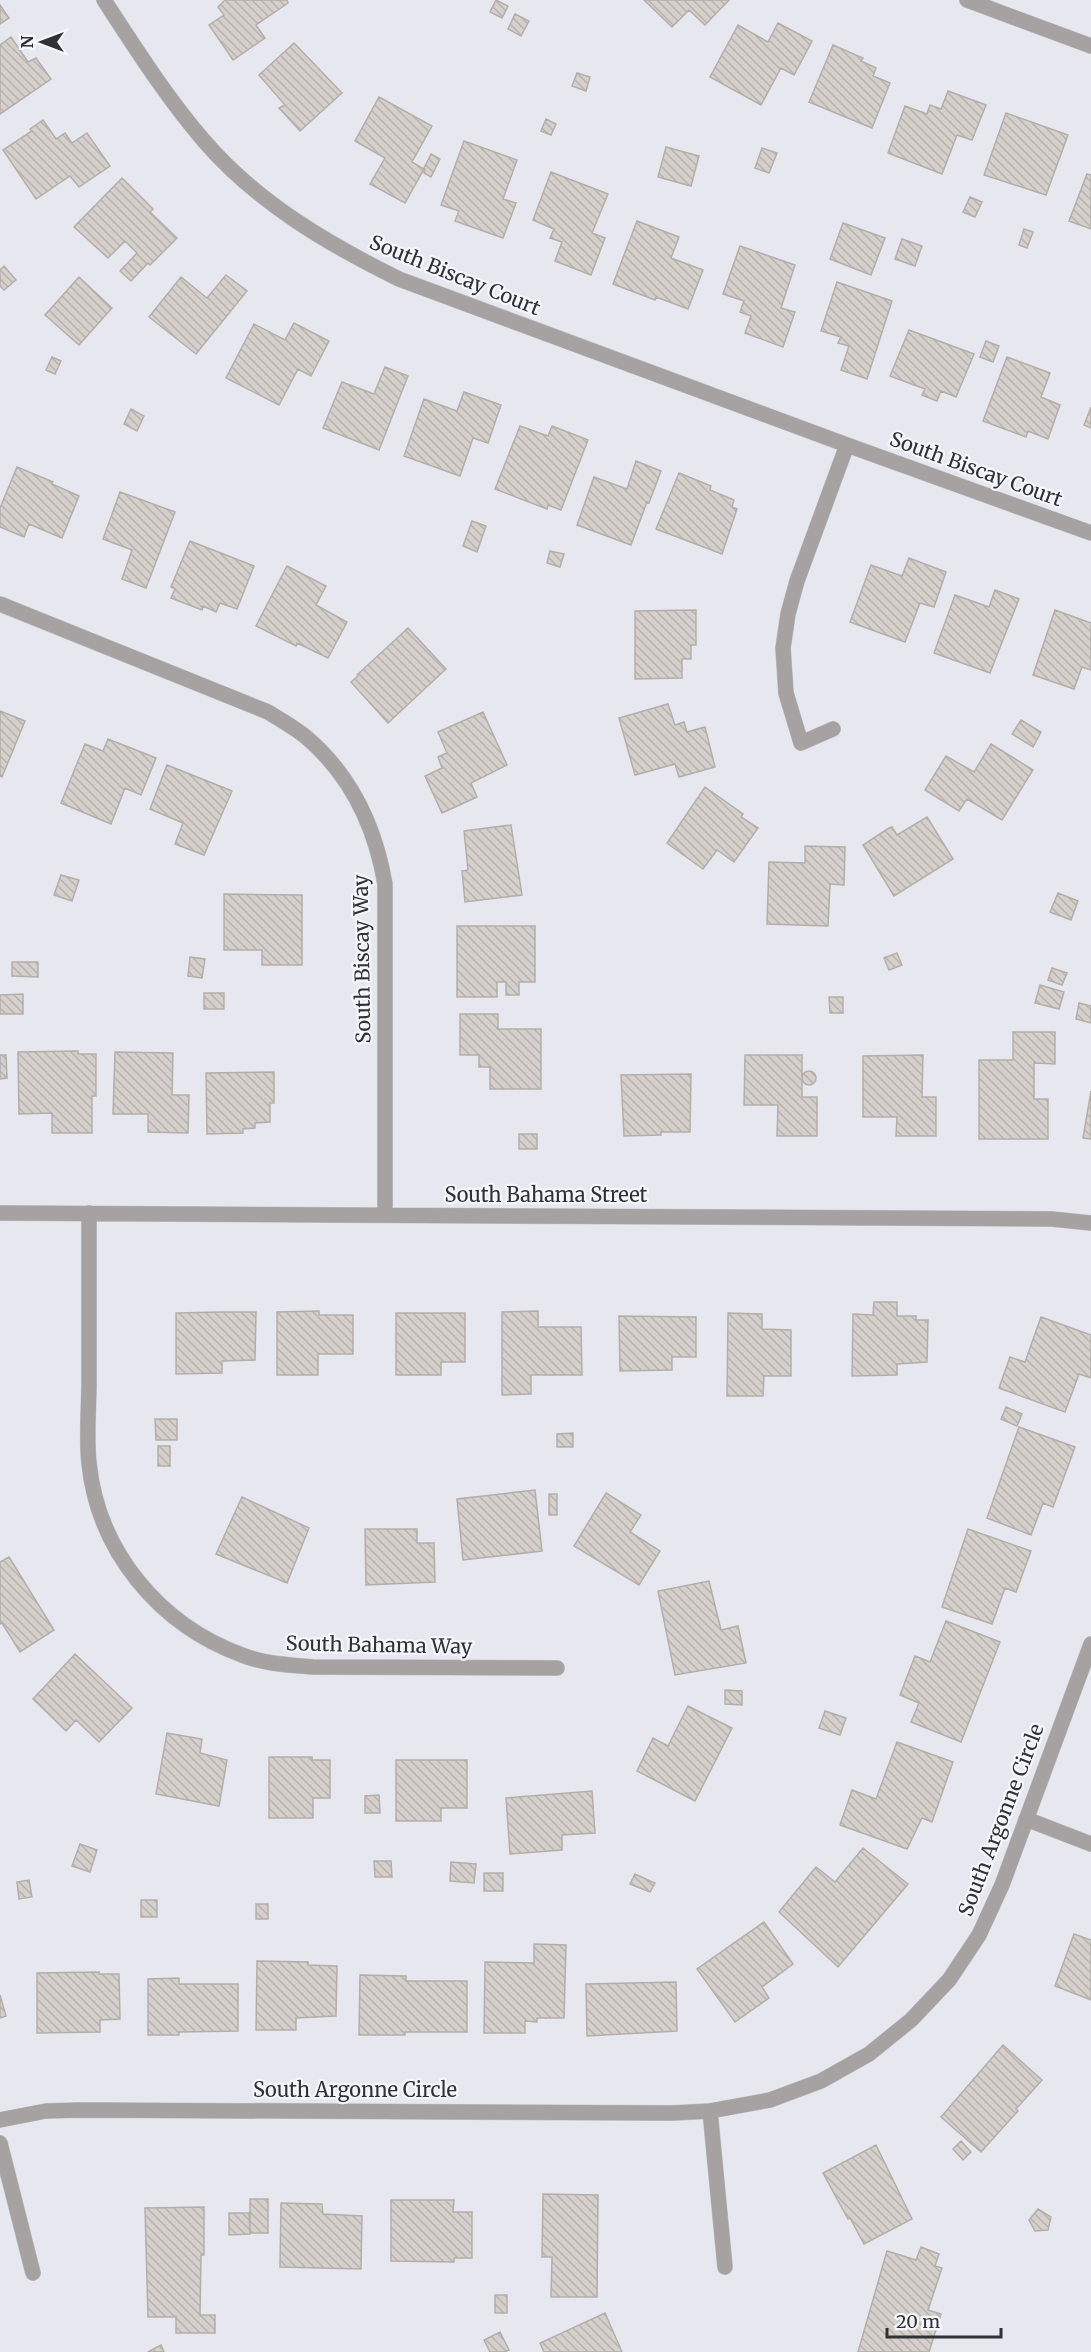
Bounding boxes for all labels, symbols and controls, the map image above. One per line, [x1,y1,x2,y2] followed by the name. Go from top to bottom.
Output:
[12,12,72,72] north arrow
[17,35,37,48] text: N
[366,229,544,320] street label: South Biscay Court
[886,426,1066,511] street label: South Biscay Court
[348,874,375,1044] street label: South Biscay Way
[445,1182,648,1207] street label: South Bahama Street
[285,1630,473,1659] street label: South Bahama Way
[952,1720,1049,1920] street label: South Argonne Circle
[253,2077,457,2102] street label: South Argonne Circle
[887,2301,1001,2339] scale bar
[896,2310,940,2333] text: 20 m

